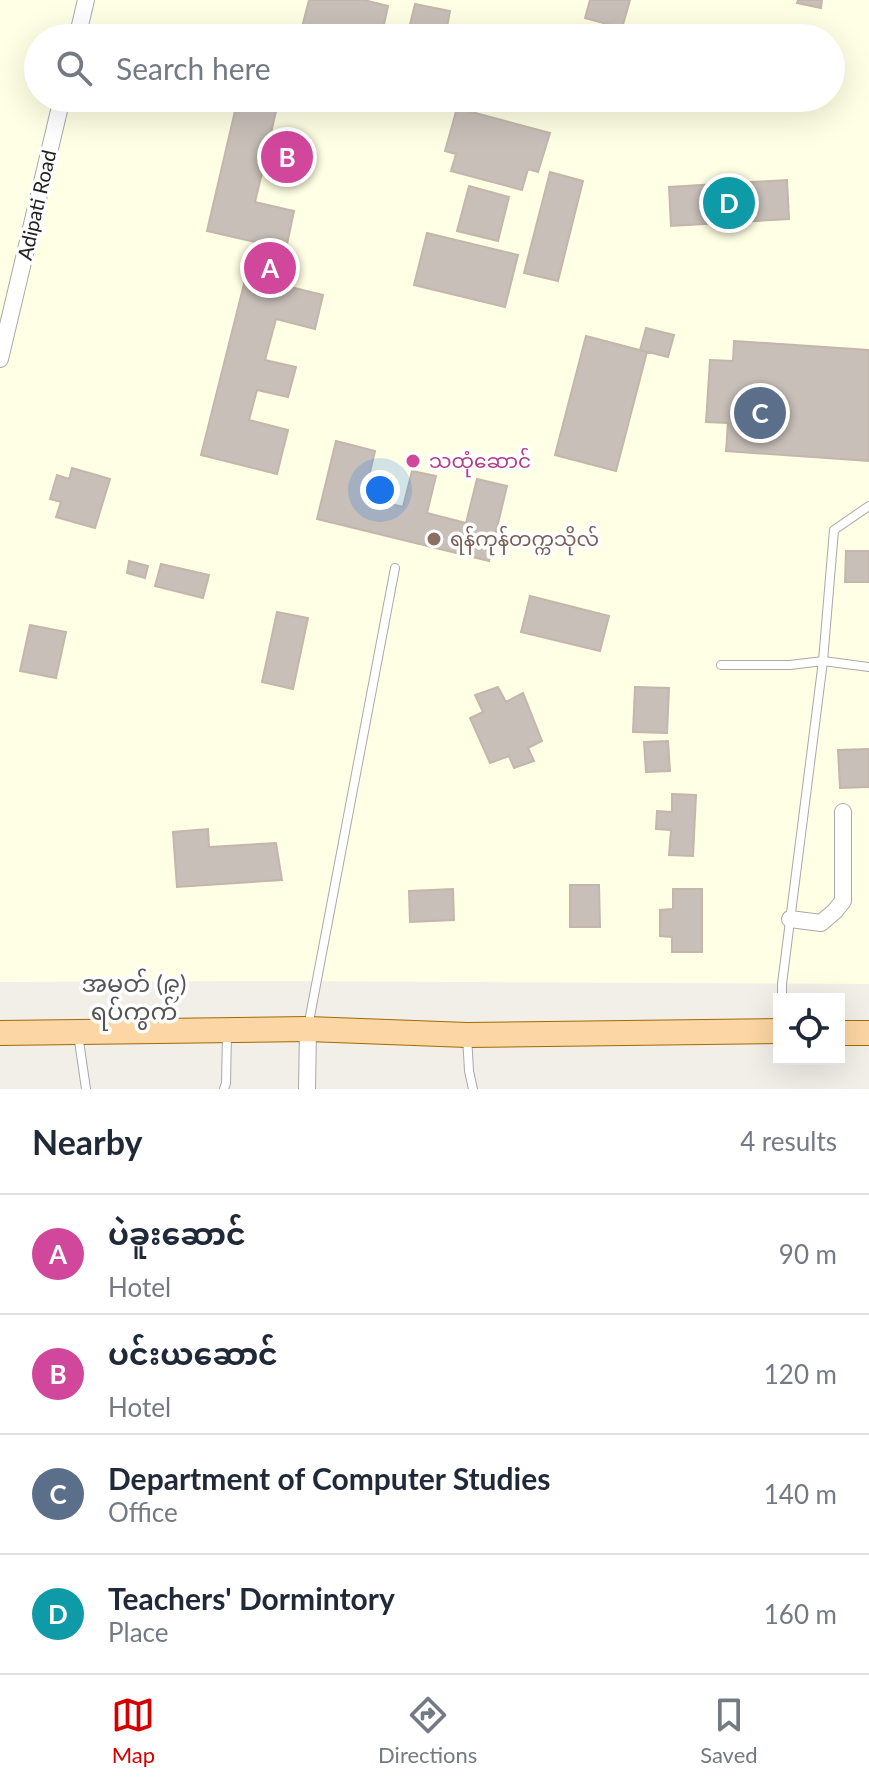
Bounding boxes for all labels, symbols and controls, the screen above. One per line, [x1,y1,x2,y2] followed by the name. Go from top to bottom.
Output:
[24,24,845,112] search box
[52,46,96,90] icon: search
[116,50,271,86] text: Search here
[261,127,313,187] pin: B
[12,147,60,262] street label: Adipati Road
[703,173,755,233] pin: D
[244,238,296,298] pin: A
[734,383,786,443] pin: C
[429,447,531,478] place label: သထုံဆောင်
[404,452,422,470] marker: သထုံဆောင်
[360,470,400,510] your location
[450,525,599,556] place label: ရန်ကုန်တက္ကသိုလ်
[425,530,443,548] marker: ရန်ကုန်တက္ကသိုလ်
[81,968,187,1031] district label: အမှတ် (၉) ရပ်ကွက်
[773,993,845,1065] map controls
[773,993,845,1065] button: locate
[32,1121,143,1162] text: Nearby
[740,1125,837,1157] text: 4 results
[108,1215,246,1251] text: ပဲခူးဆောင်
[49,1238,67,1270] text: A
[779,1238,837,1270] text: 90 m
[108,1271,171,1303] text: Hotel
[108,1335,278,1371] text: ပင်းယဆောင်
[49,1358,67,1390] text: B
[764,1358,837,1390] text: 120 m
[108,1391,171,1423] text: Hotel
[108,1460,550,1496] text: Department of Computer Studies
[49,1478,67,1510] text: C
[764,1478,837,1510] text: 140 m
[108,1496,178,1528] text: Office
[108,1580,395,1616] text: Teachers' Dormintory
[48,1598,68,1630] text: D
[764,1598,837,1630] text: 160 m
[108,1616,169,1648] text: Place
[111,1693,155,1768] tab: Map
[378,1693,477,1768] tab: Directions
[700,1693,758,1768] tab: Saved

